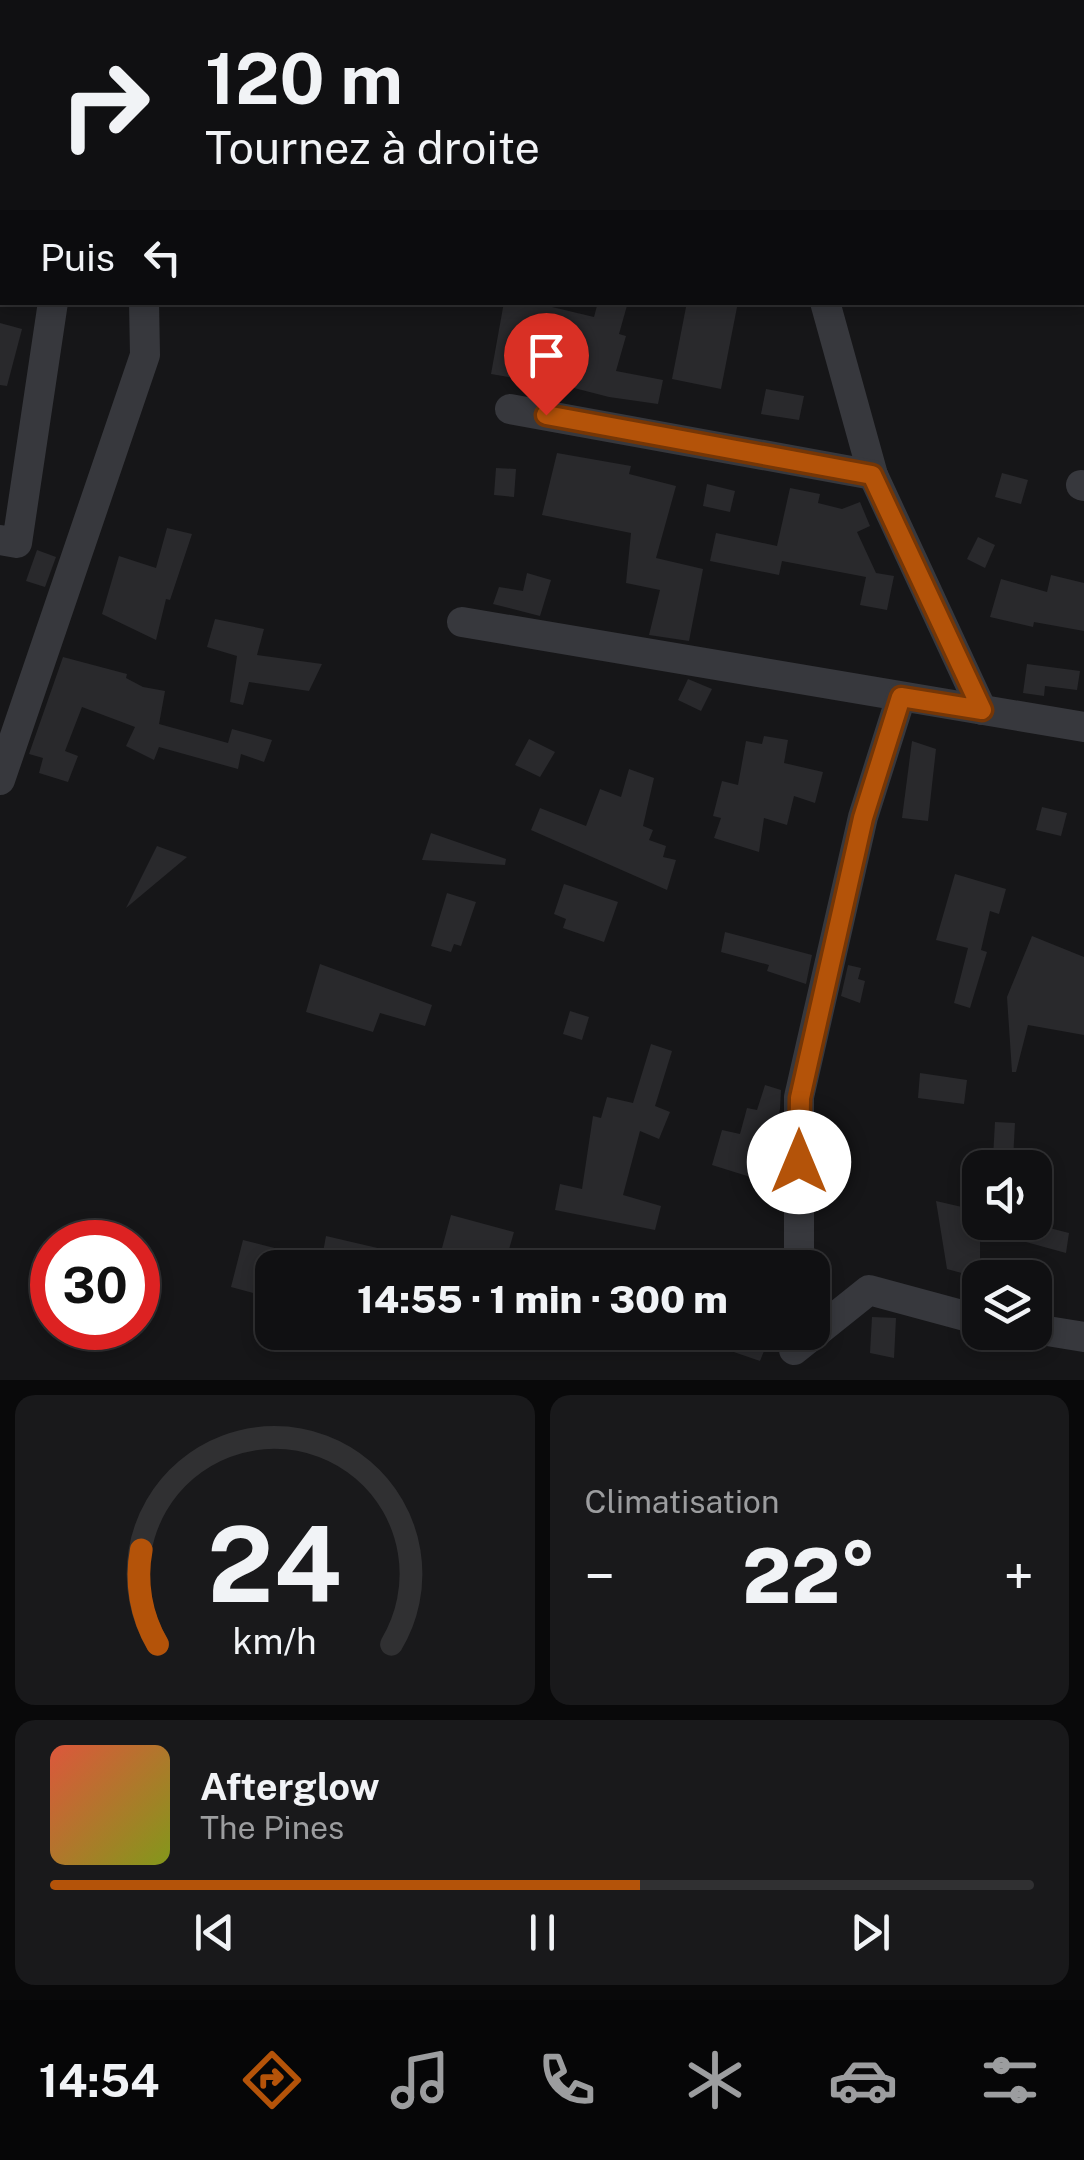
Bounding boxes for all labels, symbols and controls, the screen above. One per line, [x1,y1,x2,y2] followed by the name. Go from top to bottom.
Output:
[205,37,403,120] text: 120 m
[40,40,170,170] icon: right
[205,121,540,174] text: Tournez à droite
[135,230,190,285] icon: left
[40,235,115,280] text: Puis
[504,313,589,416] pin
[519,328,574,383] icon: arrive
[747,1110,851,1214] position arrow
[962,1150,1052,1350] map controls
[962,1150,1052,1240] button: sound
[30,1220,160,1350] speed limit sign: 30
[962,1260,1052,1350] button: layers
[357,1277,728,1322] text: 14:55 · 1 min · 300 m
[585,1483,779,1520] text: Climatisation
[208,1503,342,1625] text: 24
[742,1532,876,1620] text: 22°
[585,1544,615,1608] text: −
[1004,1544,1034,1608] text: +
[233,1620,317,1662] text: km/h
[200,1764,380,1809] text: Afterglow
[200,1809,344,1846] text: The Pines
[187,1905,242,1960] icon: previous
[515,1905,570,1960] icon: pause
[843,1905,898,1960] icon: next
[237,2045,307,2115] icon: directions
[385,2045,455,2115] icon: music
[532,2045,602,2115] icon: phone
[680,2045,750,2115] icon: climate
[828,2045,898,2115] icon: car
[975,2045,1045,2115] icon: filters
[39,2054,160,2107] text: 14:54

